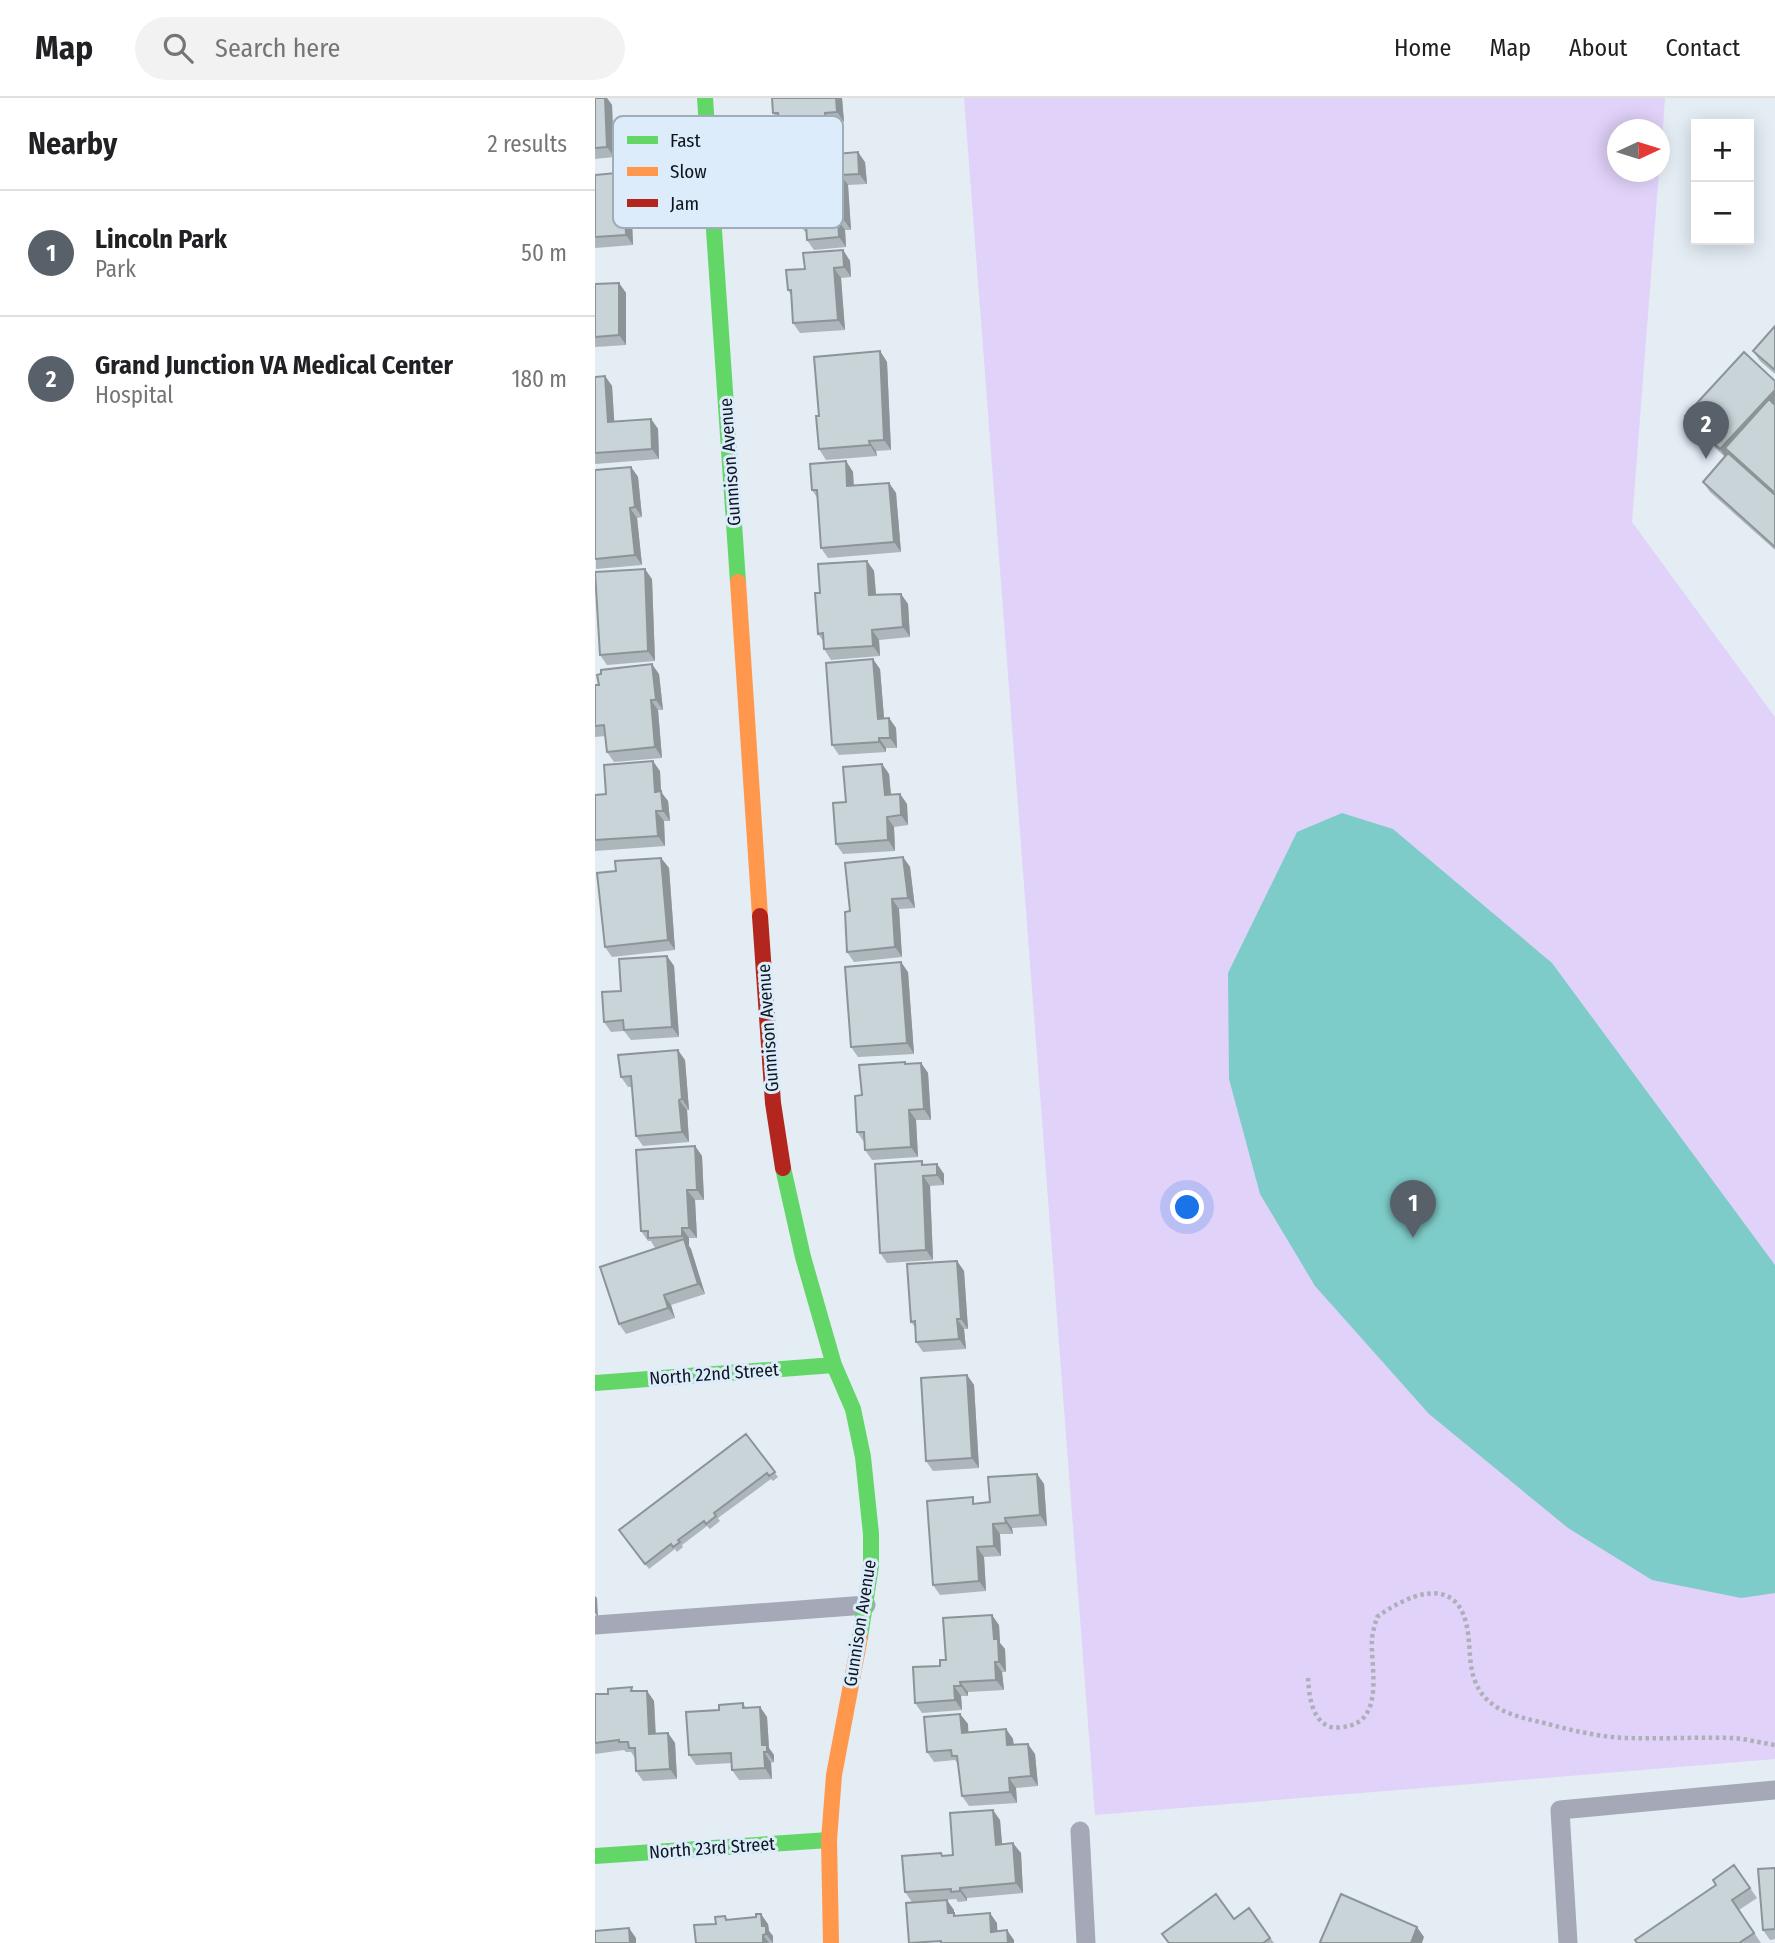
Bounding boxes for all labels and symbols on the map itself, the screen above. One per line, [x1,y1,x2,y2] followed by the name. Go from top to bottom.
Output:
[613,116,843,228] legend
[1607,119,1670,182] north arrow
[670,129,701,152] text: Fast
[670,160,707,183] text: Slow
[670,192,699,215] text: Jam
[715,397,745,527] street label: Gunnison Avenue
[1683,401,1729,459] pin: 2
[753,963,783,1093] street label: Gunnison Avenue
[1390,1180,1436,1238] pin: 1
[1170,1190,1204,1224] your location
[649,1358,780,1389] street label: North 22nd Street
[839,1558,881,1688] street label: Gunnison Avenue
[648,1833,776,1863] street label: North 23rd Street

